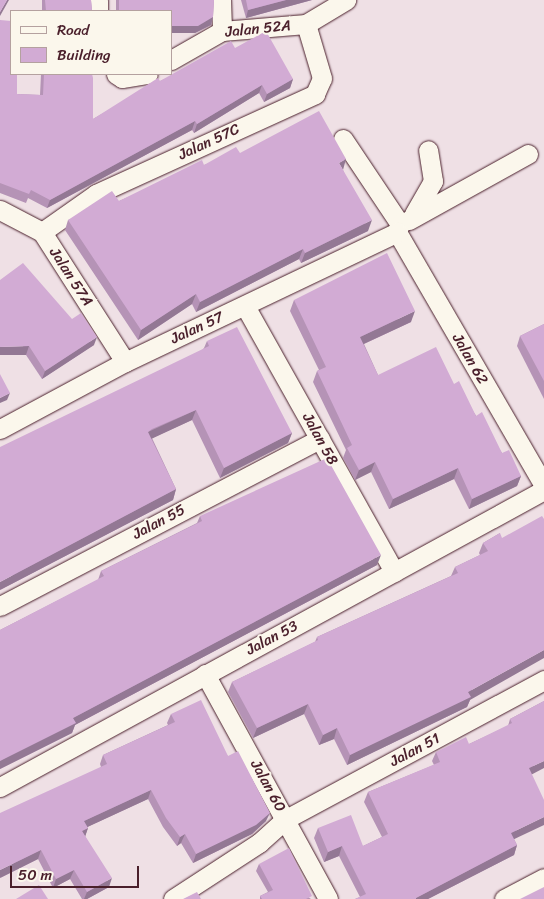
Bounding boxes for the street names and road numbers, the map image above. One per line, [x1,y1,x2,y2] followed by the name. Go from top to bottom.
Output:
[224,17,292,41] street label: Jalan 52A
[176,120,242,164] street label: Jalan 57C
[45,244,97,310] street label: Jalan 57A
[168,308,226,348] street label: Jalan 57
[448,330,492,388] street label: Jalan 62
[298,410,342,468] street label: Jalan 58
[130,501,188,543] street label: Jalan 55
[243,617,301,659] street label: Jalan 53
[387,729,443,771] street label: Jalan 51
[246,757,290,815] street label: Jalan 60

